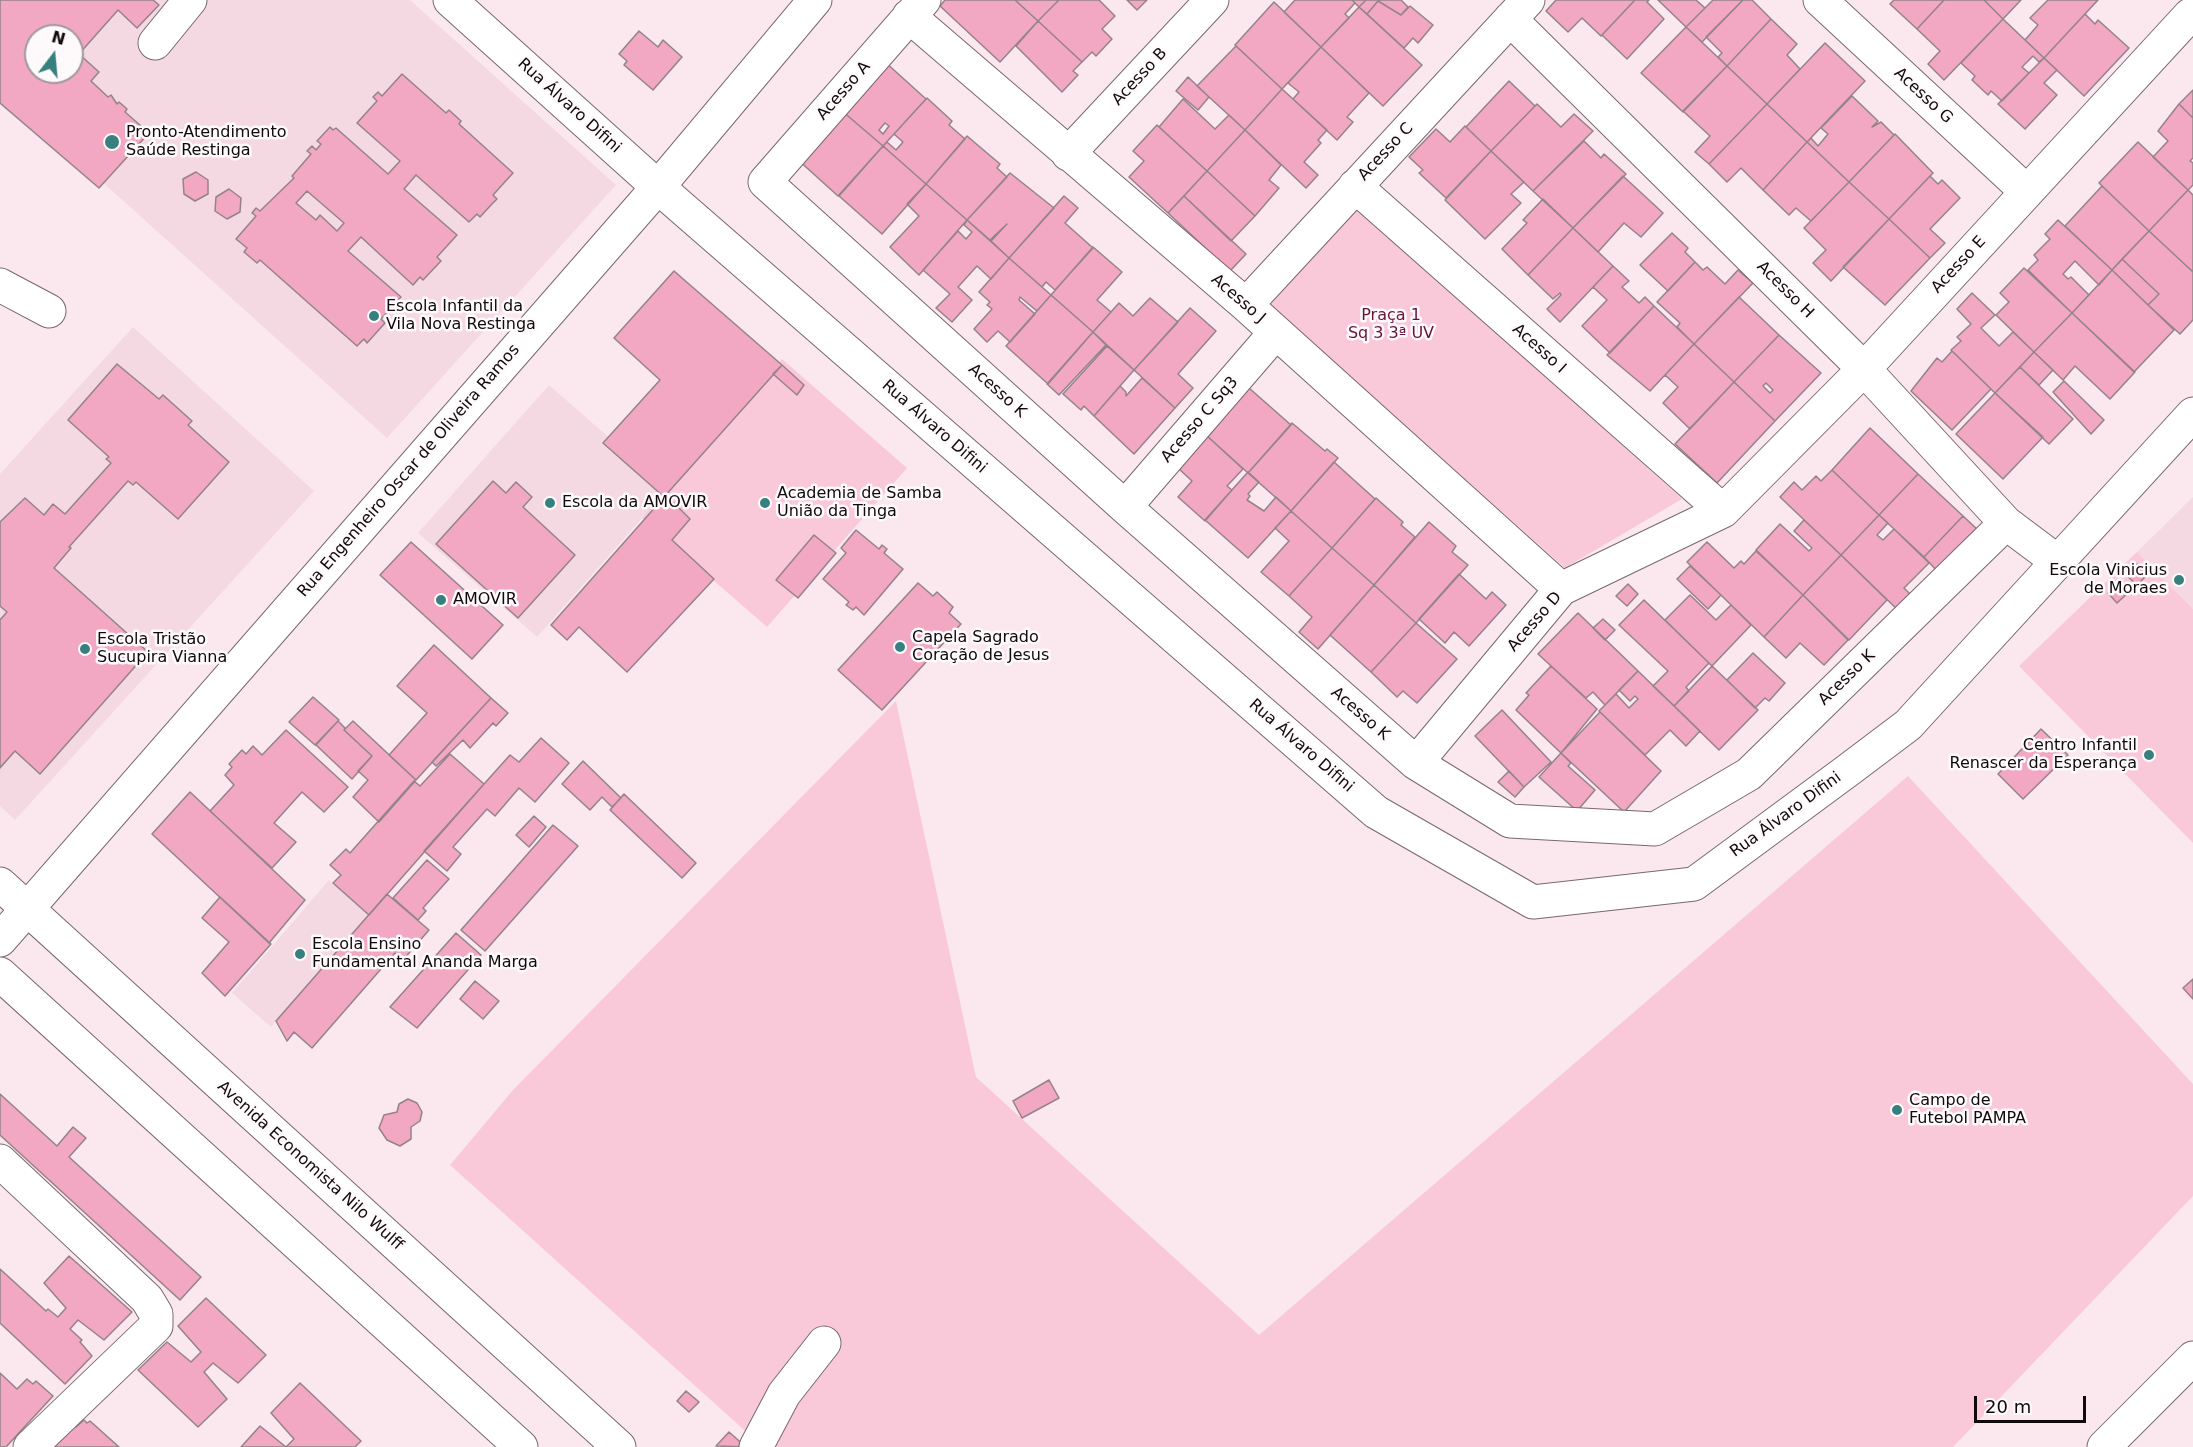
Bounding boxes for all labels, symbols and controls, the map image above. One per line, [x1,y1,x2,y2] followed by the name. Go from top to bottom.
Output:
[24,24,84,84] north arrow
[49,27,68,49] text: N
[1108,44,1172,110] street label: Acesso B
[513,54,625,158] street label: Rua Álvaro Difini
[813,58,875,124] street label: Acesso A
[1890,64,1956,128] street label: Acesso G
[1354,119,1418,185] street label: Acesso C
[126,123,286,161] place label: Pronto-Atendimento Saúde Restinga
[103,133,121,151] marker: Pronto-Atendimento Saúde Restinga
[1928,233,1990,297] street label: Acesso E
[1752,257,1818,323] street label: Acesso H
[1207,270,1269,328] street label: Acesso J
[386,297,536,335] place label: Escola Infantil da Vila Nova Restinga
[1348,306,1434,344] park label: Praça 1 Sq 3 3ª UV
[367,309,381,323] marker: Escola Infantil da Vila Nova Restinga
[1508,320,1570,378] street label: Acesso I
[294,341,524,601] street label: Rua Engenheiro Oscar de Oliveira Ramos
[964,360,1030,422] street label: Acesso K
[1157,373,1243,467] street label: Acesso C Sq3
[878,376,990,478] street label: Rua Álvaro Difini
[777,484,942,522] place label: Academia de Samba União da Tinga
[562,493,707,513] place label: Escola da AMOVIR
[543,496,557,510] marker: Escola da AMOVIR
[758,496,772,510] marker: Academia de Samba União da Tinga
[2049,561,2167,599] place label: Escola Vinicius de Moraes
[2172,573,2186,587] marker: Escola Vinicius de Moraes
[1504,588,1566,656] street label: Acesso D
[453,590,517,610] place label: AMOVIR
[434,593,448,607] marker: AMOVIR
[912,628,1049,666] place label: Capela Sagrado Coração de Jesus
[97,630,227,668] place label: Escola Tristão Sucupira Vianna
[893,640,907,654] marker: Capela Sagrado Coração de Jesus
[78,642,92,656] marker: Escola Tristão Sucupira Vianna
[1815,646,1879,710] street label: Acesso K
[1327,683,1393,745] street label: Acesso K
[1245,695,1357,797] street label: Rua Álvaro Difini
[1950,736,2137,774] place label: Centro Infantil Renascer da Esperança
[2142,748,2156,762] marker: Centro Infantil Renascer da Esperança
[1727,768,1845,862] street label: Rua Álvaro Difini
[312,935,538,973] place label: Escola Ensino Fundamental Ananda Marga
[293,947,307,961] marker: Escola Ensino Fundamental Ananda Marga
[213,1077,407,1255] street label: Avenida Economista Nilo Wulff
[1909,1091,2026,1129] place label: Campo de Futebol PAMPA
[1890,1103,1904,1117] marker: Campo de Futebol PAMPA
[1977,1384,2090,1422] scale bar
[1985,1396,2031,1417] text: 20 m

